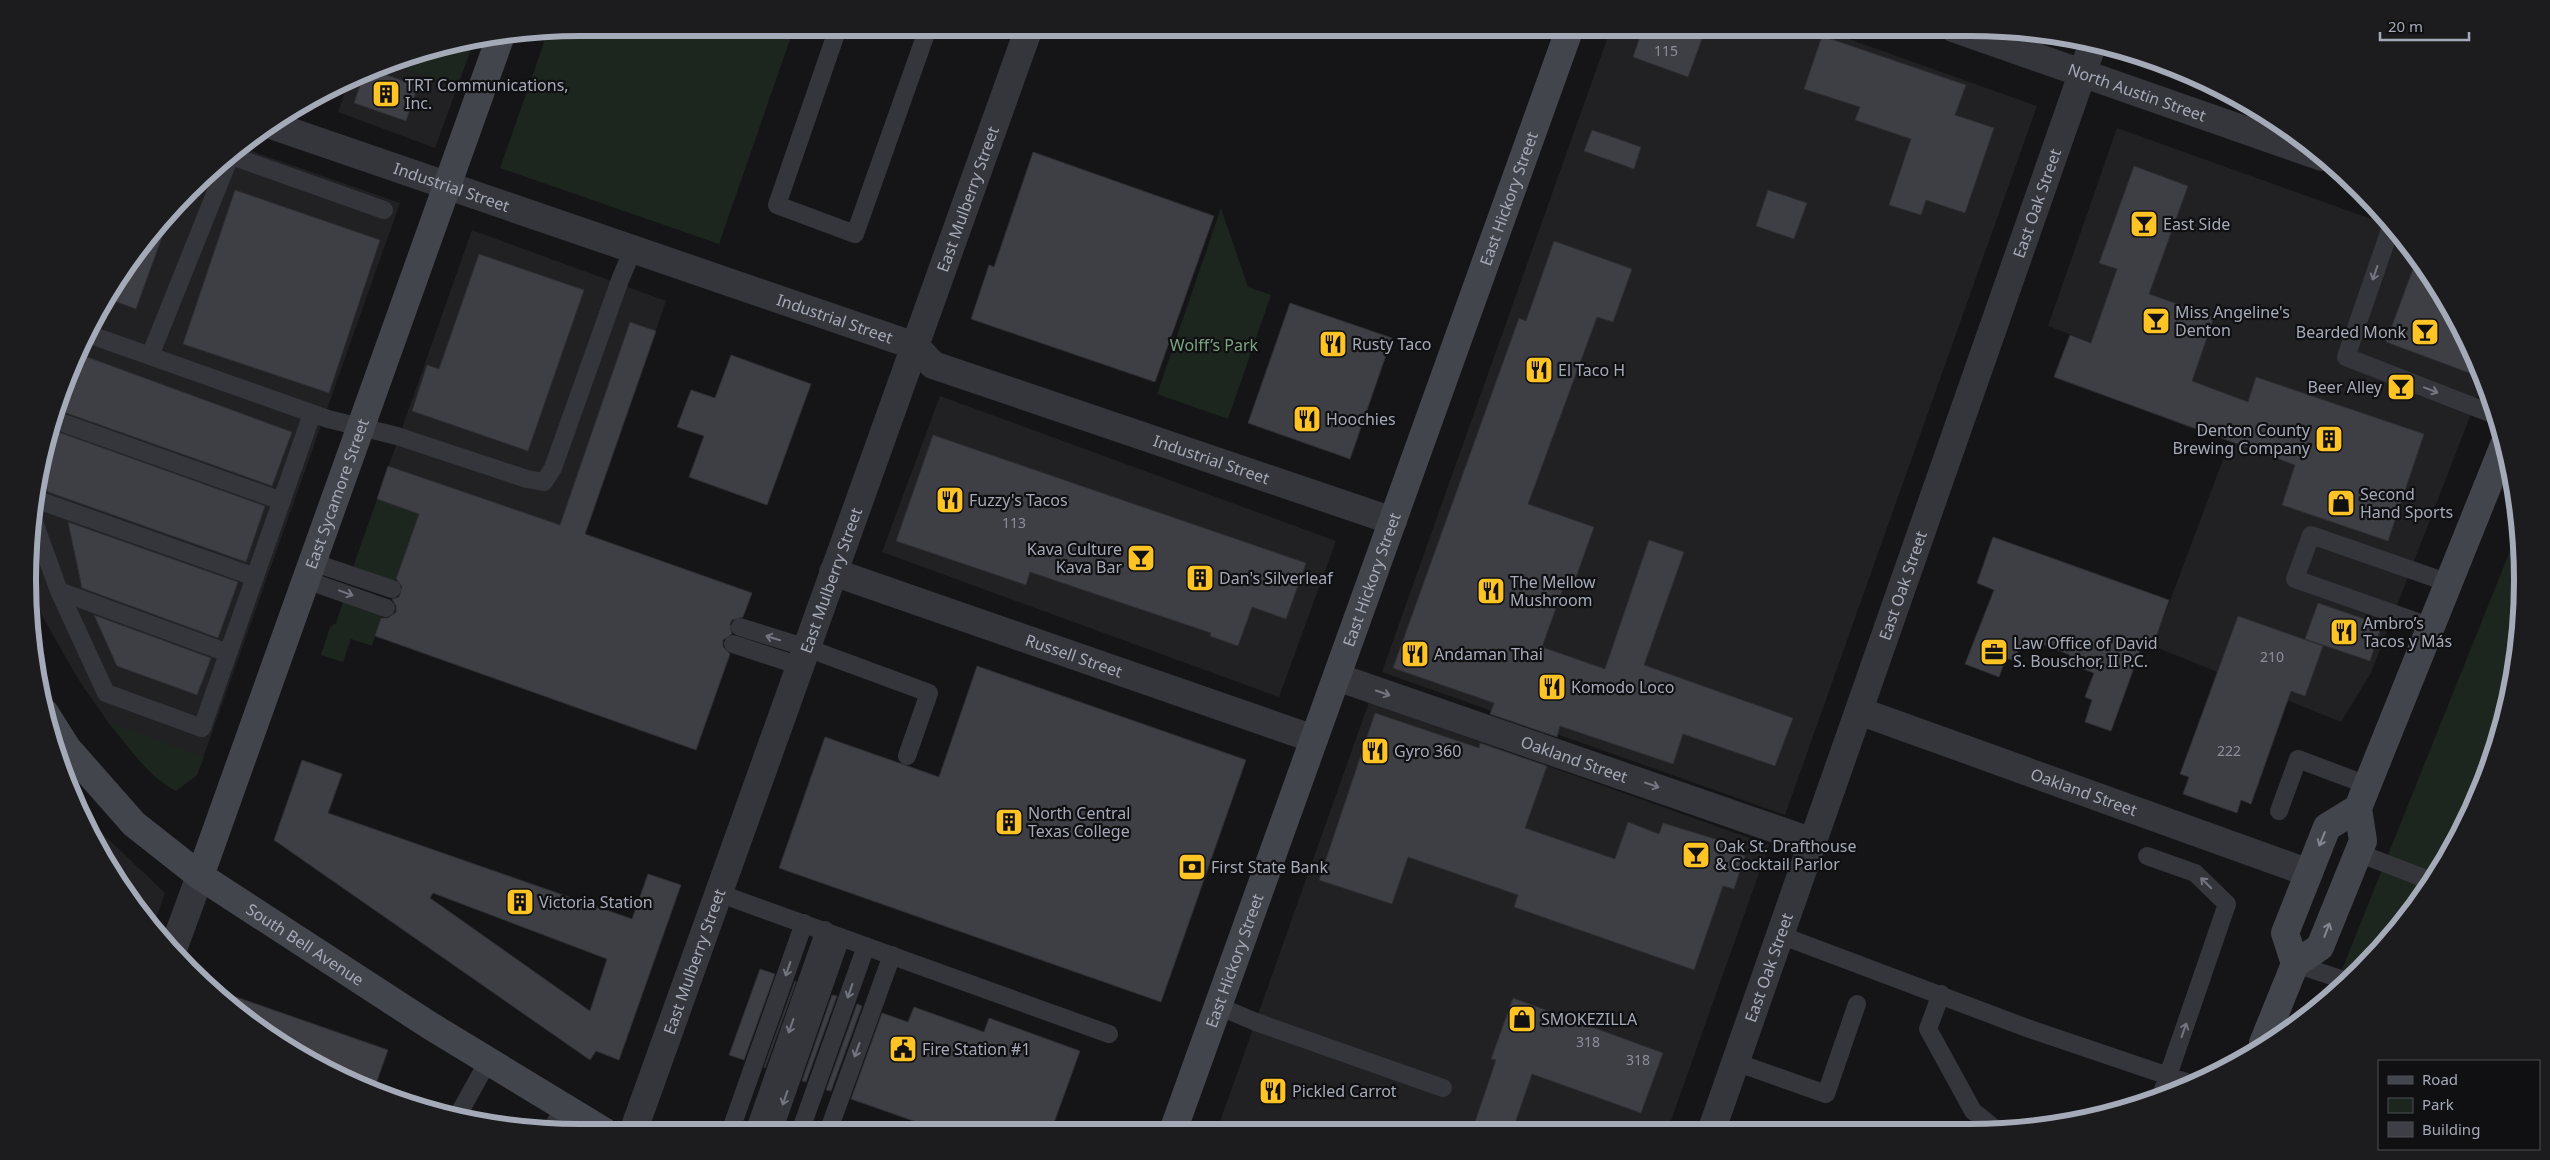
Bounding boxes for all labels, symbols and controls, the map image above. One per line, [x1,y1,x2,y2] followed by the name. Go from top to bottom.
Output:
[2380,10,2469,42] scale bar
[2388,16,2423,36] text: 20 m
[1654,41,1678,60] house number: 115
[2065,58,2209,127] street label: North Austin Street
[405,74,569,114] place label: TRT Communications, Inc.
[371,79,401,109] building icon: TRT Communications, Inc.
[931,123,1004,275] street label: East Mulberry Street
[1474,128,1543,269] street label: East Hickory Street
[2007,145,2066,261] street label: East Oak Street
[391,157,513,217] street label: Industrial Street
[2129,209,2159,239] bar icon: East Side
[2163,213,2230,235] place label: East Side
[2370,265,2380,281] one-way arrow
[774,288,896,349] street label: Industrial Street
[2175,301,2290,341] place label: Miss Angeline's Denton
[2141,306,2171,336] bar icon: Miss Angeline's Denton
[2410,317,2440,347] bar icon: Bearded Monk
[2296,321,2406,343] place label: Bearded Monk
[1318,329,1348,359] restaurant icon: Rusty Taco
[1352,333,1432,355] place label: Rusty Taco
[1170,334,1259,356] park label: Wolff’s Park
[1524,355,1554,385] restaurant icon: El Taco H
[1558,359,1625,381] place label: El Taco H
[2386,372,2416,402] bar icon: Beer Alley
[2307,376,2383,398] place label: Beer Alley
[2423,386,2438,395] one-way arrow
[1292,404,1322,434] restaurant icon: Hoochies
[1326,408,1396,430] place label: Hoochies
[300,415,374,572] street label: East Sycamore Street
[2172,419,2311,459] place label: Denton County Brewing Company
[2314,424,2344,454] building icon: Denton County Brewing Company
[1150,430,1273,489] street label: Industrial Street
[2360,483,2453,523] place label: Second Hand Sports
[935,485,965,515] restaurant icon: Fuzzy's Tacos
[2326,488,2356,518] shop icon: Second Hand Sports
[969,489,1068,511] place label: Fuzzy's Tacos
[795,504,867,656] street label: East Mulberry Street
[1337,509,1406,650] street label: East Hickory Street
[1002,513,1026,532] house number: 113
[1873,528,1932,643] street label: East Oak Street
[1027,538,1122,578] place label: Kava Culture Kava Bar
[1126,543,1156,573] bar icon: Kava Culture Kava Bar
[1185,563,1215,593] building icon: Dan's Silverleaf
[1219,567,1334,589] place label: Dan's Silverleaf
[1510,571,1596,611] place label: The Mellow Mushroom
[1476,576,1506,606] restaurant icon: The Mellow Mushroom
[338,589,353,598] one-way arrow
[2363,612,2452,652] place label: Ambro’s Tacos y Más
[2329,617,2359,647] restaurant icon: Ambro’s Tacos y Más
[1022,629,1126,683] street label: Russell Street
[2013,632,2158,672] place label: Law Office of David S. Bouschor, II P.C.
[765,633,781,643] one-way arrow
[1979,637,2009,667] office icon: Law Office of David S. Bouschor, II P.C.
[1400,639,1430,669] restaurant icon: Andaman Thai
[1434,643,1543,665] place label: Andaman Thai
[2260,647,2284,666] house number: 210
[1537,672,1567,702] restaurant icon: Komodo Loco
[1571,676,1674,698] place label: Komodo Loco
[1374,688,1390,698] one-way arrow
[1518,731,1631,788] street label: Oakland Street
[1360,736,1390,766] restaurant icon: Gyro 360
[1394,740,1461,762] place label: Gyro 360
[2217,741,2241,760] house number: 222
[2028,763,2140,821] street label: Oakland Street
[1644,781,1660,790] one-way arrow
[1028,802,1130,842] place label: North Central Texas College
[994,807,1024,837] building icon: North Central Texas College
[2317,831,2327,846] one-way arrow
[1715,835,1857,875] place label: Oak St. Drafthouse & Cocktail Parlor
[1681,840,1711,870] bar icon: Oak St. Drafthouse & Cocktail Parlor
[1177,852,1207,882] bank icon: First State Bank
[1211,856,1328,878] place label: First State Bank
[2200,877,2212,890] one-way arrow
[658,886,730,1037] street label: East Mulberry Street
[505,887,535,917] building icon: Victoria Station
[1200,890,1269,1031] street label: East Hickory Street
[539,891,653,913] place label: Victoria Station
[242,898,368,991] street label: South Bell Avenue
[1739,910,1798,1025] street label: East Oak Street
[2323,923,2332,938] one-way arrow
[782,960,792,976] one-way arrow
[845,983,854,999] one-way arrow
[1507,1004,1537,1034] shop icon: SMOKEZILLA
[1541,1008,1638,1030] place label: SMOKEZILLA
[786,1018,795,1033] one-way arrow
[2179,1022,2189,1038] one-way arrow
[1576,1032,1600,1051] house number: 318
[888,1034,918,1064] public building icon: Fire Station #1
[922,1038,1031,1060] place label: Fire Station #1
[852,1042,861,1057] one-way arrow
[1626,1050,1650,1069] house number: 318
[2378,1060,2540,1150] legend
[2422,1069,2458,1089] text: Road
[1258,1076,1288,1106] restaurant icon: Pickled Carrot
[1292,1080,1397,1102] place label: Pickled Carrot
[780,1090,789,1105] one-way arrow
[2422,1094,2454,1114] text: Park
[2422,1119,2480,1139] text: Building

